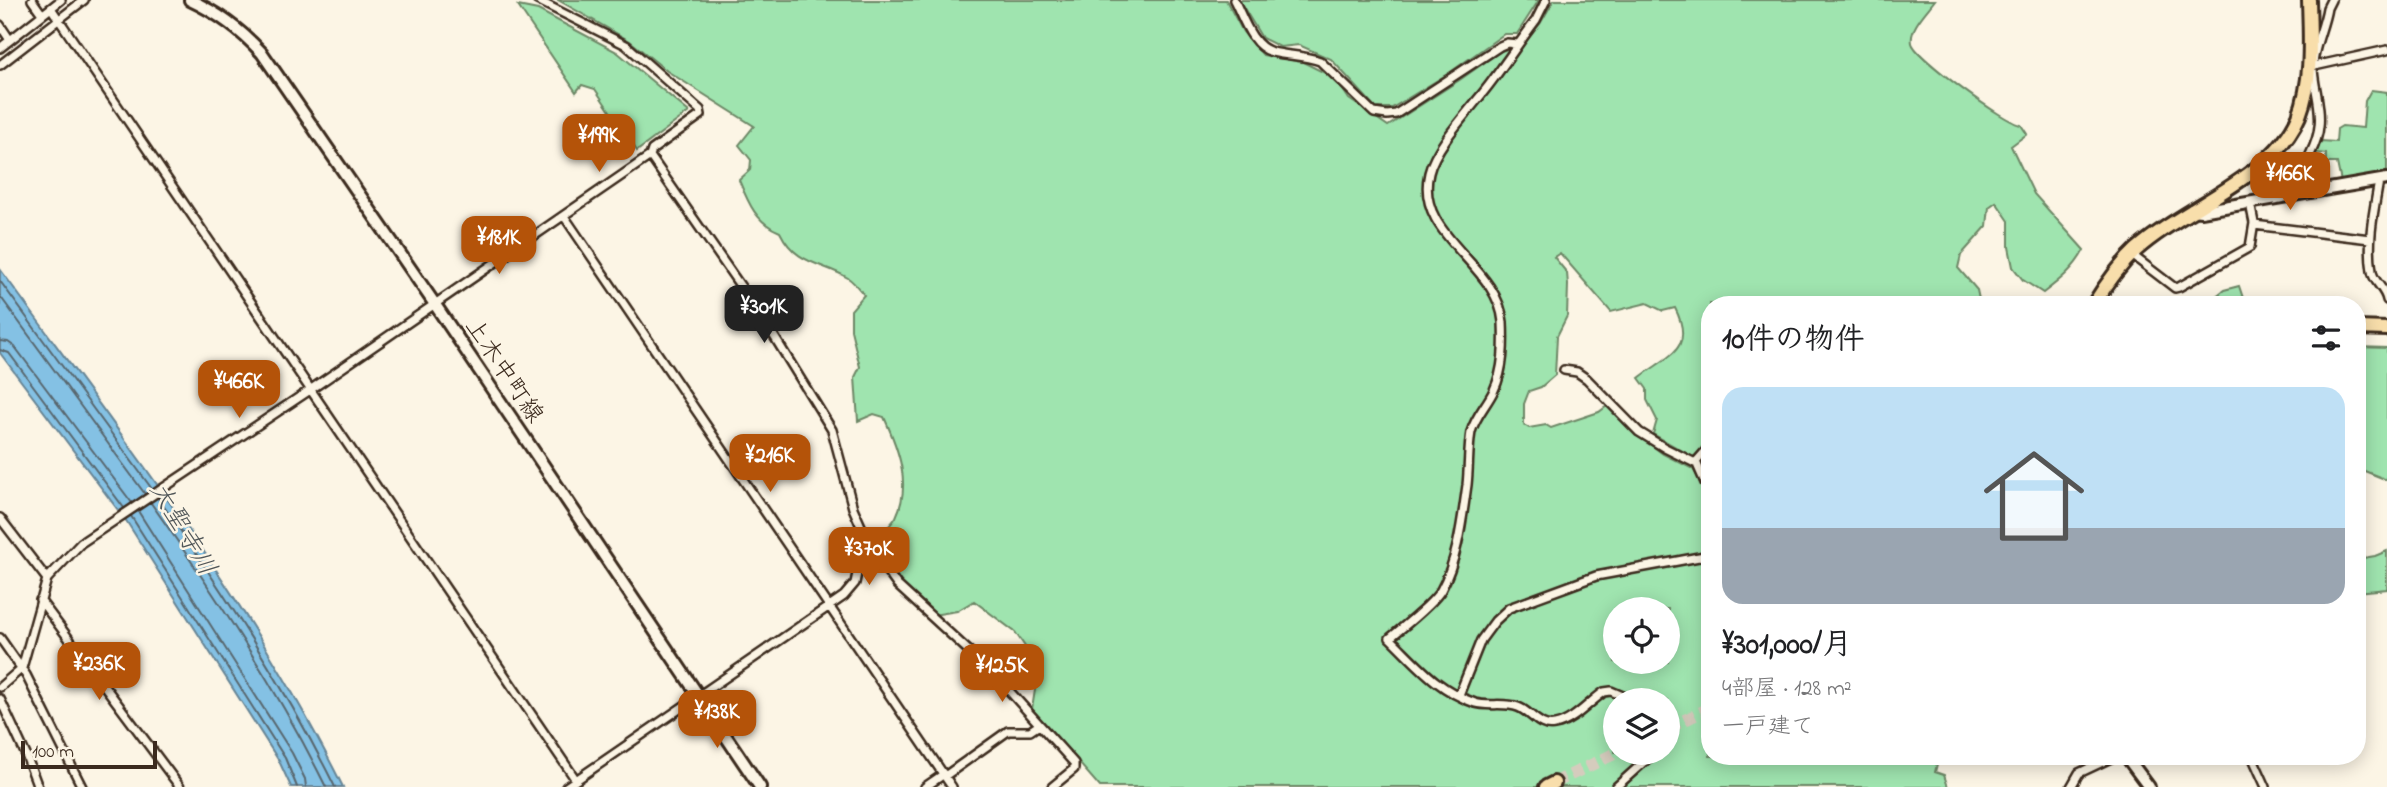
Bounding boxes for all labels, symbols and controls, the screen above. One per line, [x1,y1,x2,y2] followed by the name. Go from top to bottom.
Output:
[550,114,648,174] pin: ¥199K
[578,120,620,153] text: ¥199K
[2241,152,2339,212] pin: ¥166K
[2266,158,2314,191] text: ¥166K
[450,216,548,276] pin: ¥181K
[477,222,521,255] text: ¥181K
[715,286,813,345] pin: ¥301K
[741,291,787,324] text: ¥301K
[455,312,551,431] street label: 上木中町線
[1722,319,1865,363] text: 10件の物件
[2307,319,2345,357] icon: filters
[190,360,288,420] pin: ¥466K
[214,366,264,399] text: ¥466K
[1971,433,2097,559] icon: home
[721,434,819,494] pin: ¥216K
[746,440,795,473] text: ¥216K
[138,475,225,584] water label: 大聖寺川
[820,528,918,587] pin: ¥370K
[844,533,894,566] text: ¥370K
[1603,597,1680,765] map controls
[1603,597,1680,674] button: locate
[1722,624,1852,668] text: ¥301,000/月
[50,642,148,702] pin: ¥236K
[953,644,1051,704] pin: ¥125K
[73,648,125,681] text: ¥236K
[976,650,1028,683] text: ¥125K
[1722,673,1852,706] text: 4部屋 · 128 m²
[1603,688,1680,765] button: layers
[668,690,766,750] pin: ¥138K
[694,696,740,729] text: ¥138K
[1722,711,1814,744] text: 一戸建て
[21,738,158,770] scale bar
[32,739,74,766] text: 100 m

